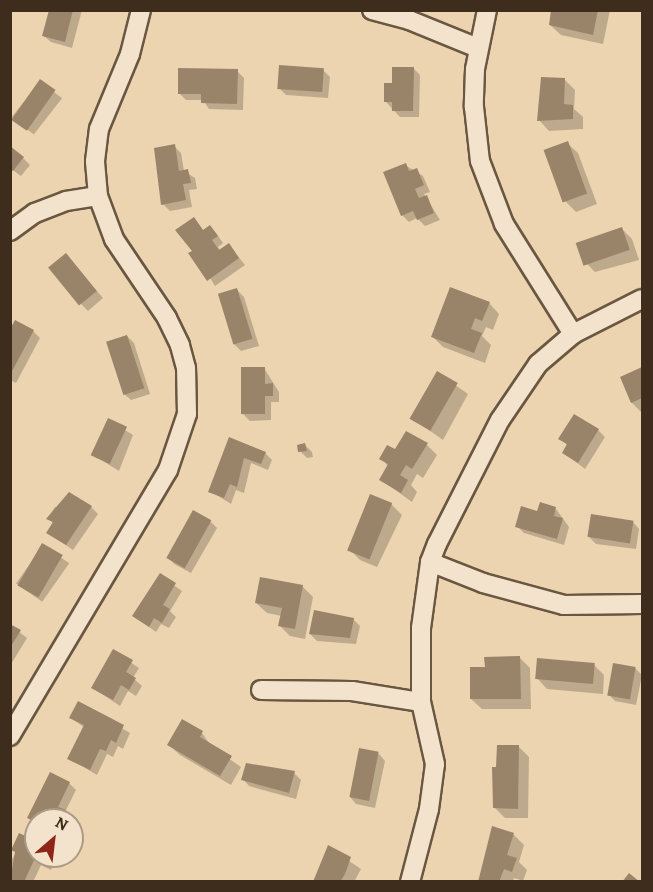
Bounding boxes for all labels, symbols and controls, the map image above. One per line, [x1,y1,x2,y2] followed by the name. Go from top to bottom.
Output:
[24,808,84,868] north arrow
[51,811,72,836] text: N

